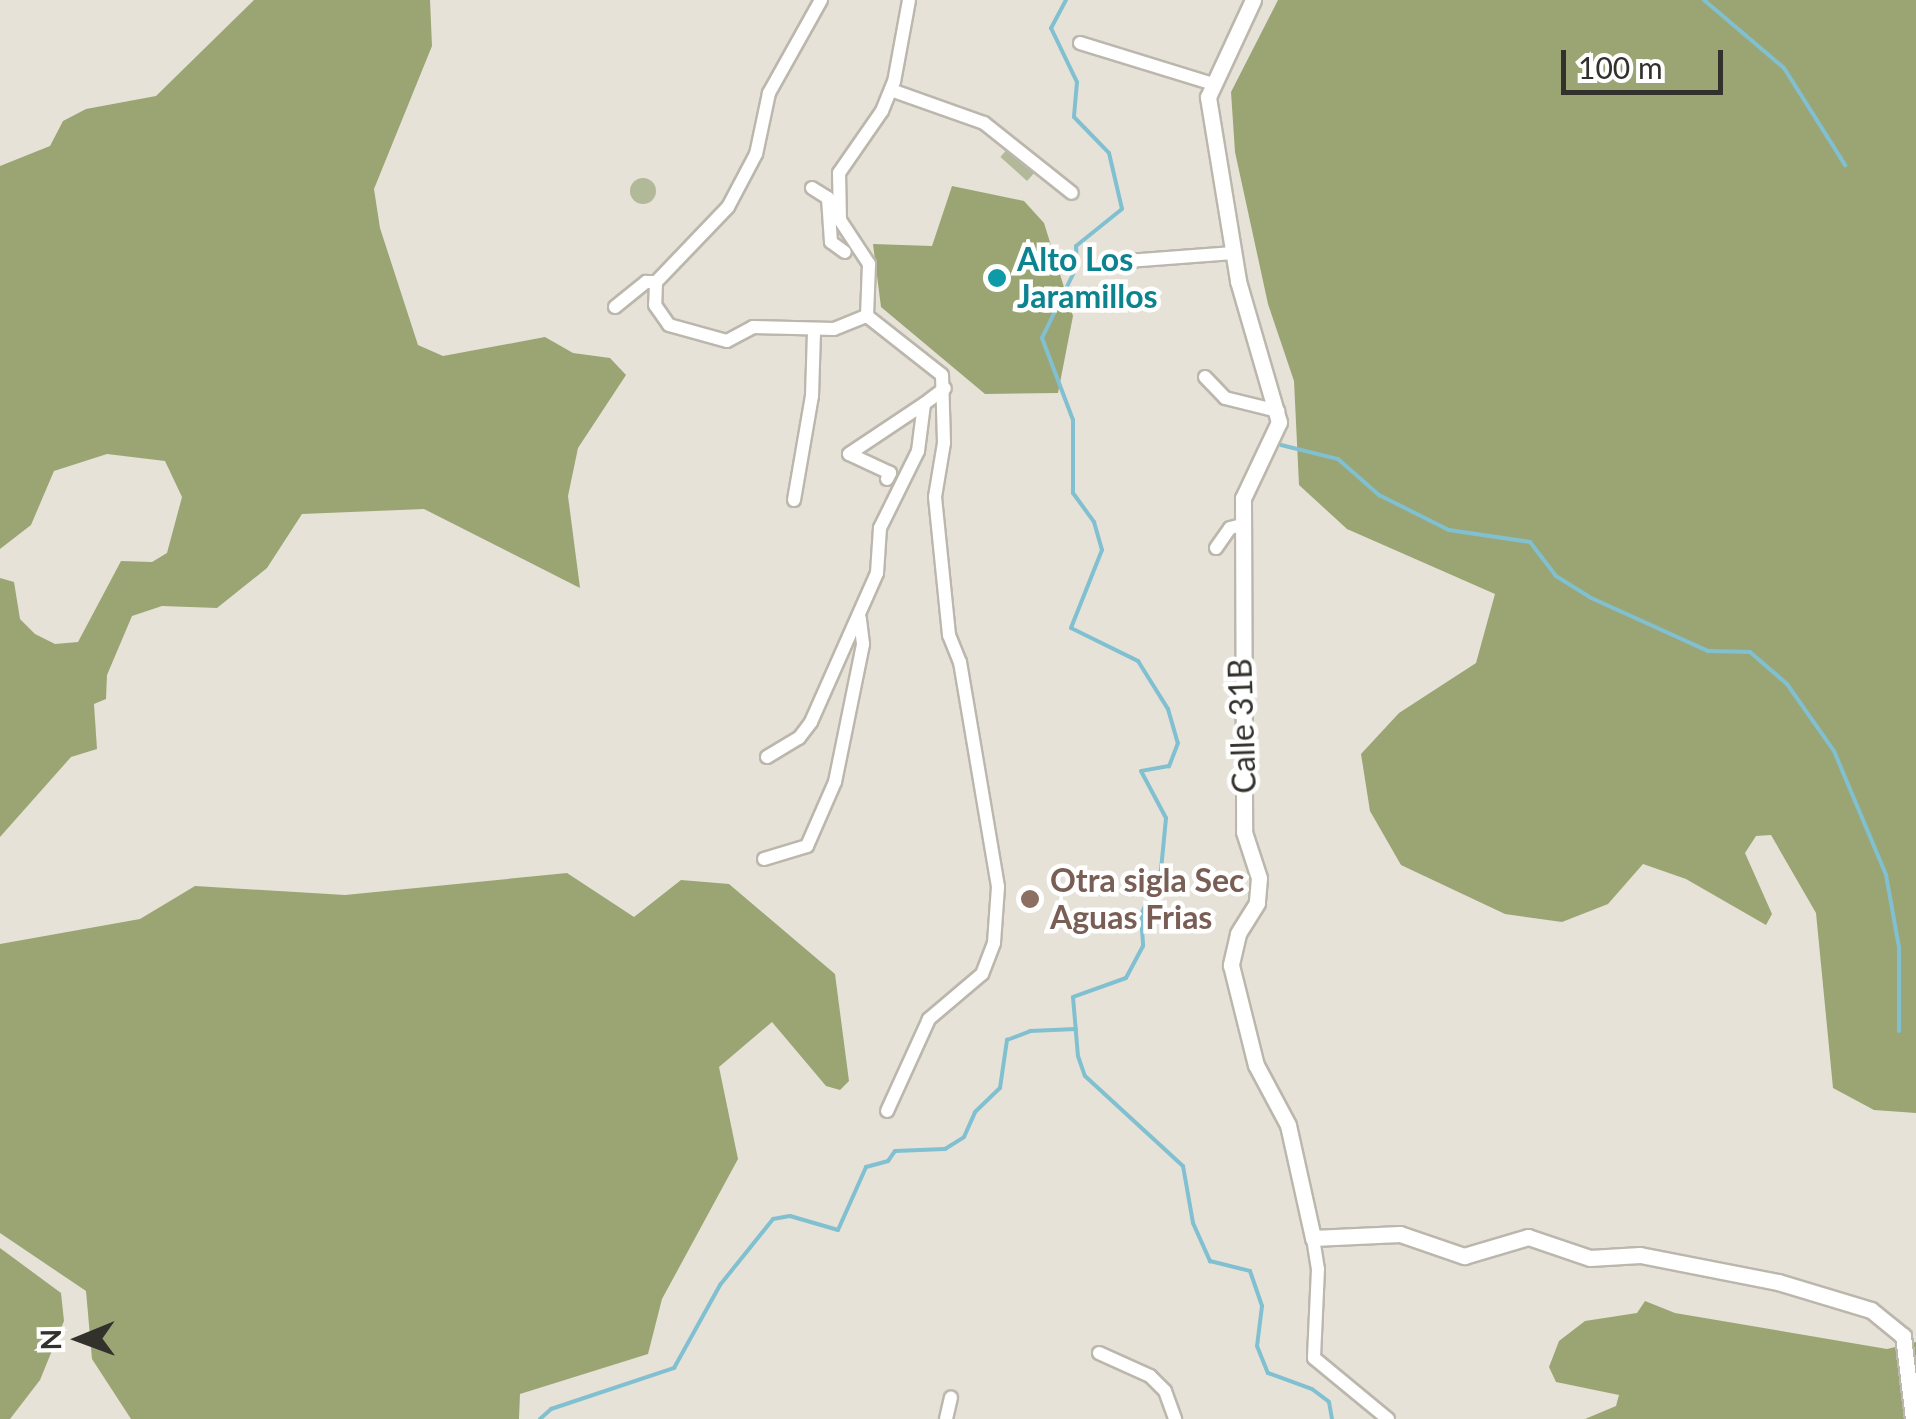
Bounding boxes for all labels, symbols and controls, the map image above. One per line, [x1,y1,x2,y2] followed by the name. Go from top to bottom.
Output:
[1566,30,1728,92] scale bar
[1578,49,1663,85] text: 100 m
[1017,241,1158,316] place label: Alto Los Jaramillos
[986,267,1008,289] marker: Alto Los Jaramillos
[1220,658,1264,794] street label: Calle 31B
[1050,862,1245,937] place label: Otra sigla Sec Aguas Frias
[1019,888,1041,910] marker: Otra sigla Sec Aguas Frias
[30,1289,130,1389] north arrow
[33,1328,67,1351] text: N

